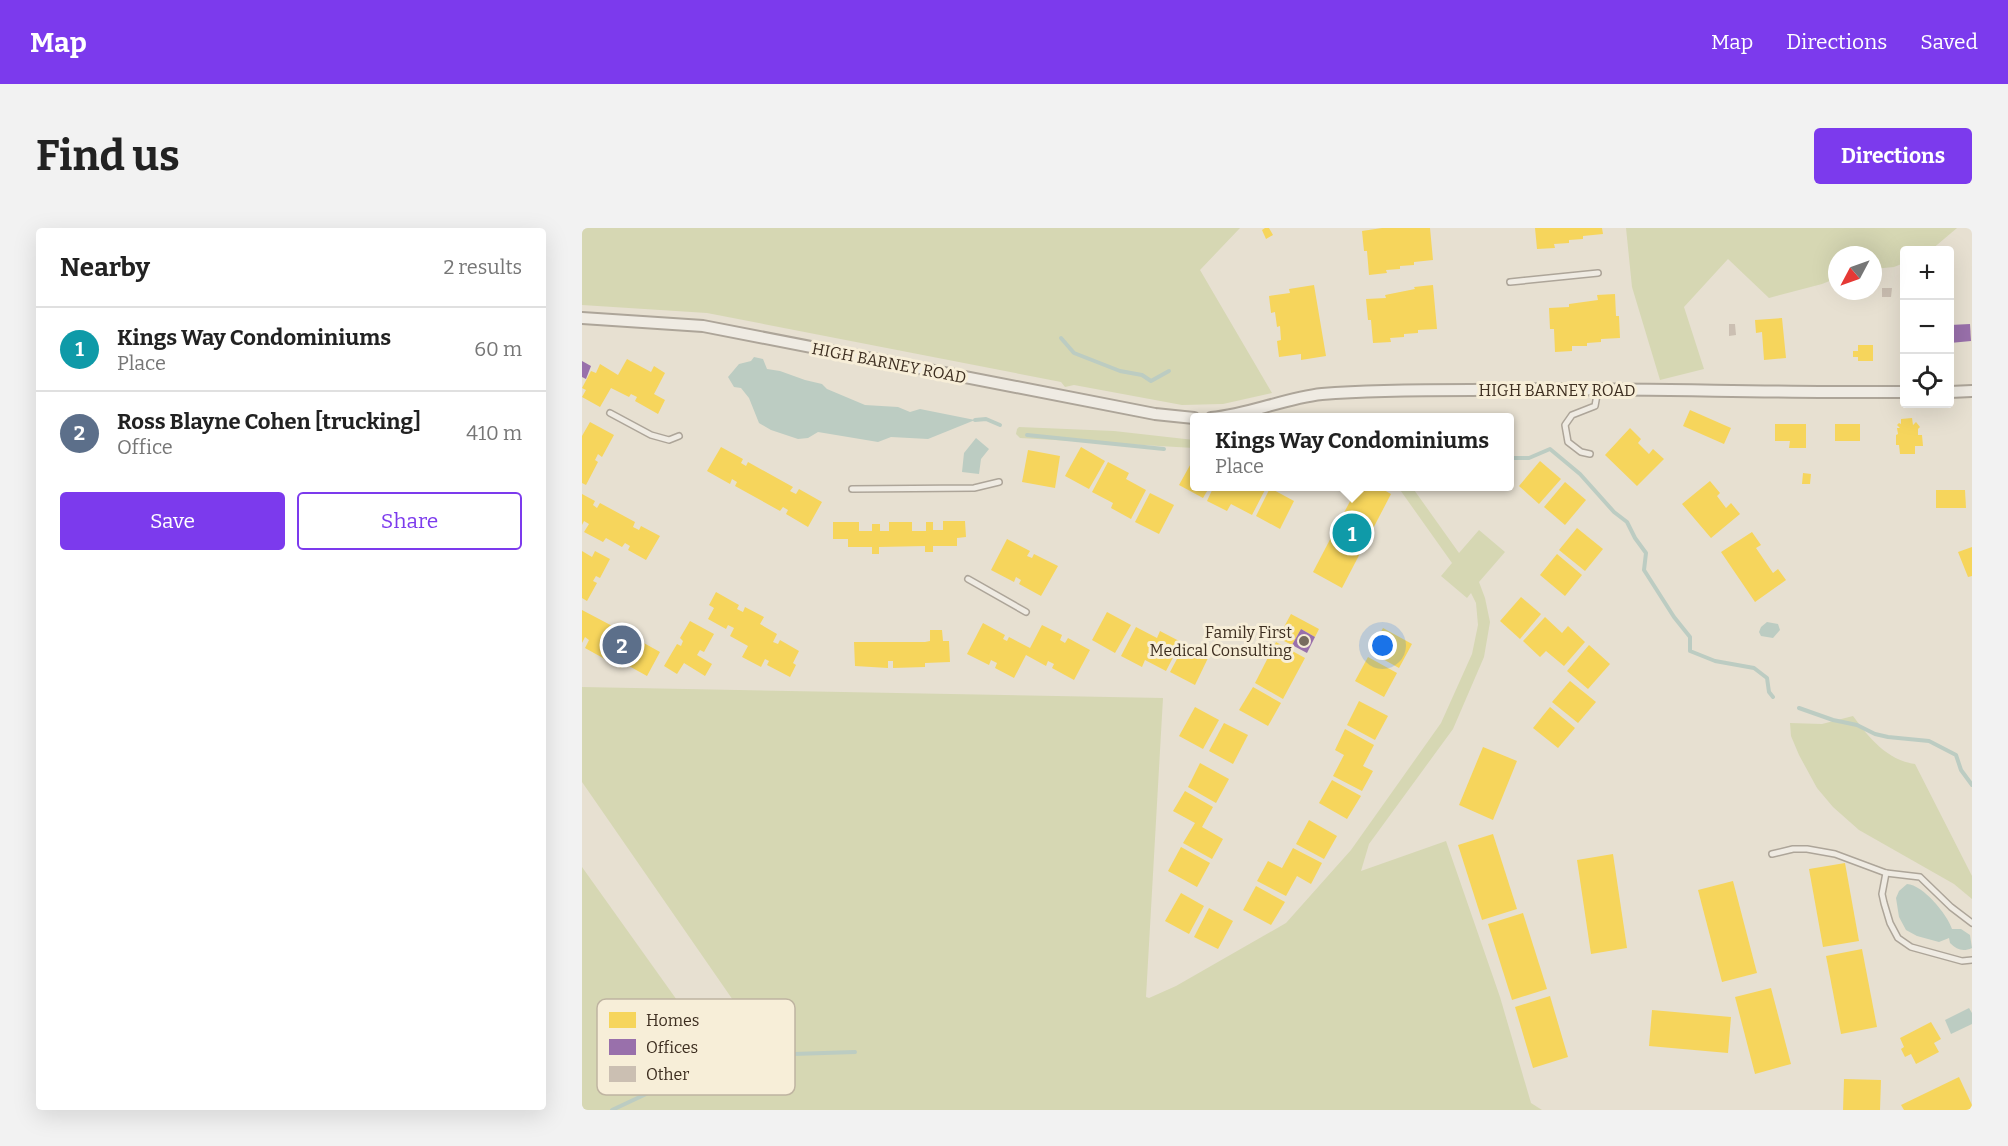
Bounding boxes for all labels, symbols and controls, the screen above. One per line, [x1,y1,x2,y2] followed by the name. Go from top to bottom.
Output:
[30,26,87,59] text: Map
[1711,29,1753,55] text: Map
[1786,29,1887,55] text: Directions
[1920,29,1978,55] text: Saved
[1814,128,1972,184] button: Directions
[36,131,180,181] text: Find us
[1828,246,1882,300] north arrow
[1900,246,1954,408] map controls
[1900,246,1954,300] button: +
[60,252,150,283] text: Nearby
[443,255,522,279] text: 2 results
[1900,300,1954,354] button: −
[117,324,391,351] text: Kings Way Condominiums
[75,337,84,361] text: 1
[474,337,522,361] text: 60 m
[810,339,968,387] street label: HIGH BARNEY ROAD
[117,351,166,375] text: Place
[1900,354,1954,408] button: locate
[1478,381,1636,400] street label: HIGH BARNEY ROAD
[117,408,421,435] text: Ross Blayne Cohen [trucking]
[1190,413,1514,491] popup
[74,421,85,445] text: 2
[466,421,522,445] text: 410 m
[1215,427,1489,454] text: Kings Way Condominiums
[117,435,173,459] text: Office
[1215,454,1264,478] text: Place
[60,492,285,550] button: Save
[297,492,522,550] button: Share
[1332,510,1372,556] pin: 1
[602,622,642,668] pin: 2
[1150,623,1292,660] place label: Family First Medical Consulting
[1368,631,1397,660] your location
[1297,634,1311,648] marker: Family First Medical Consulting
[597,999,795,1095] legend
[646,1011,699,1030] text: Homes
[646,1038,698,1057] text: Offices
[646,1065,689,1084] text: Other

